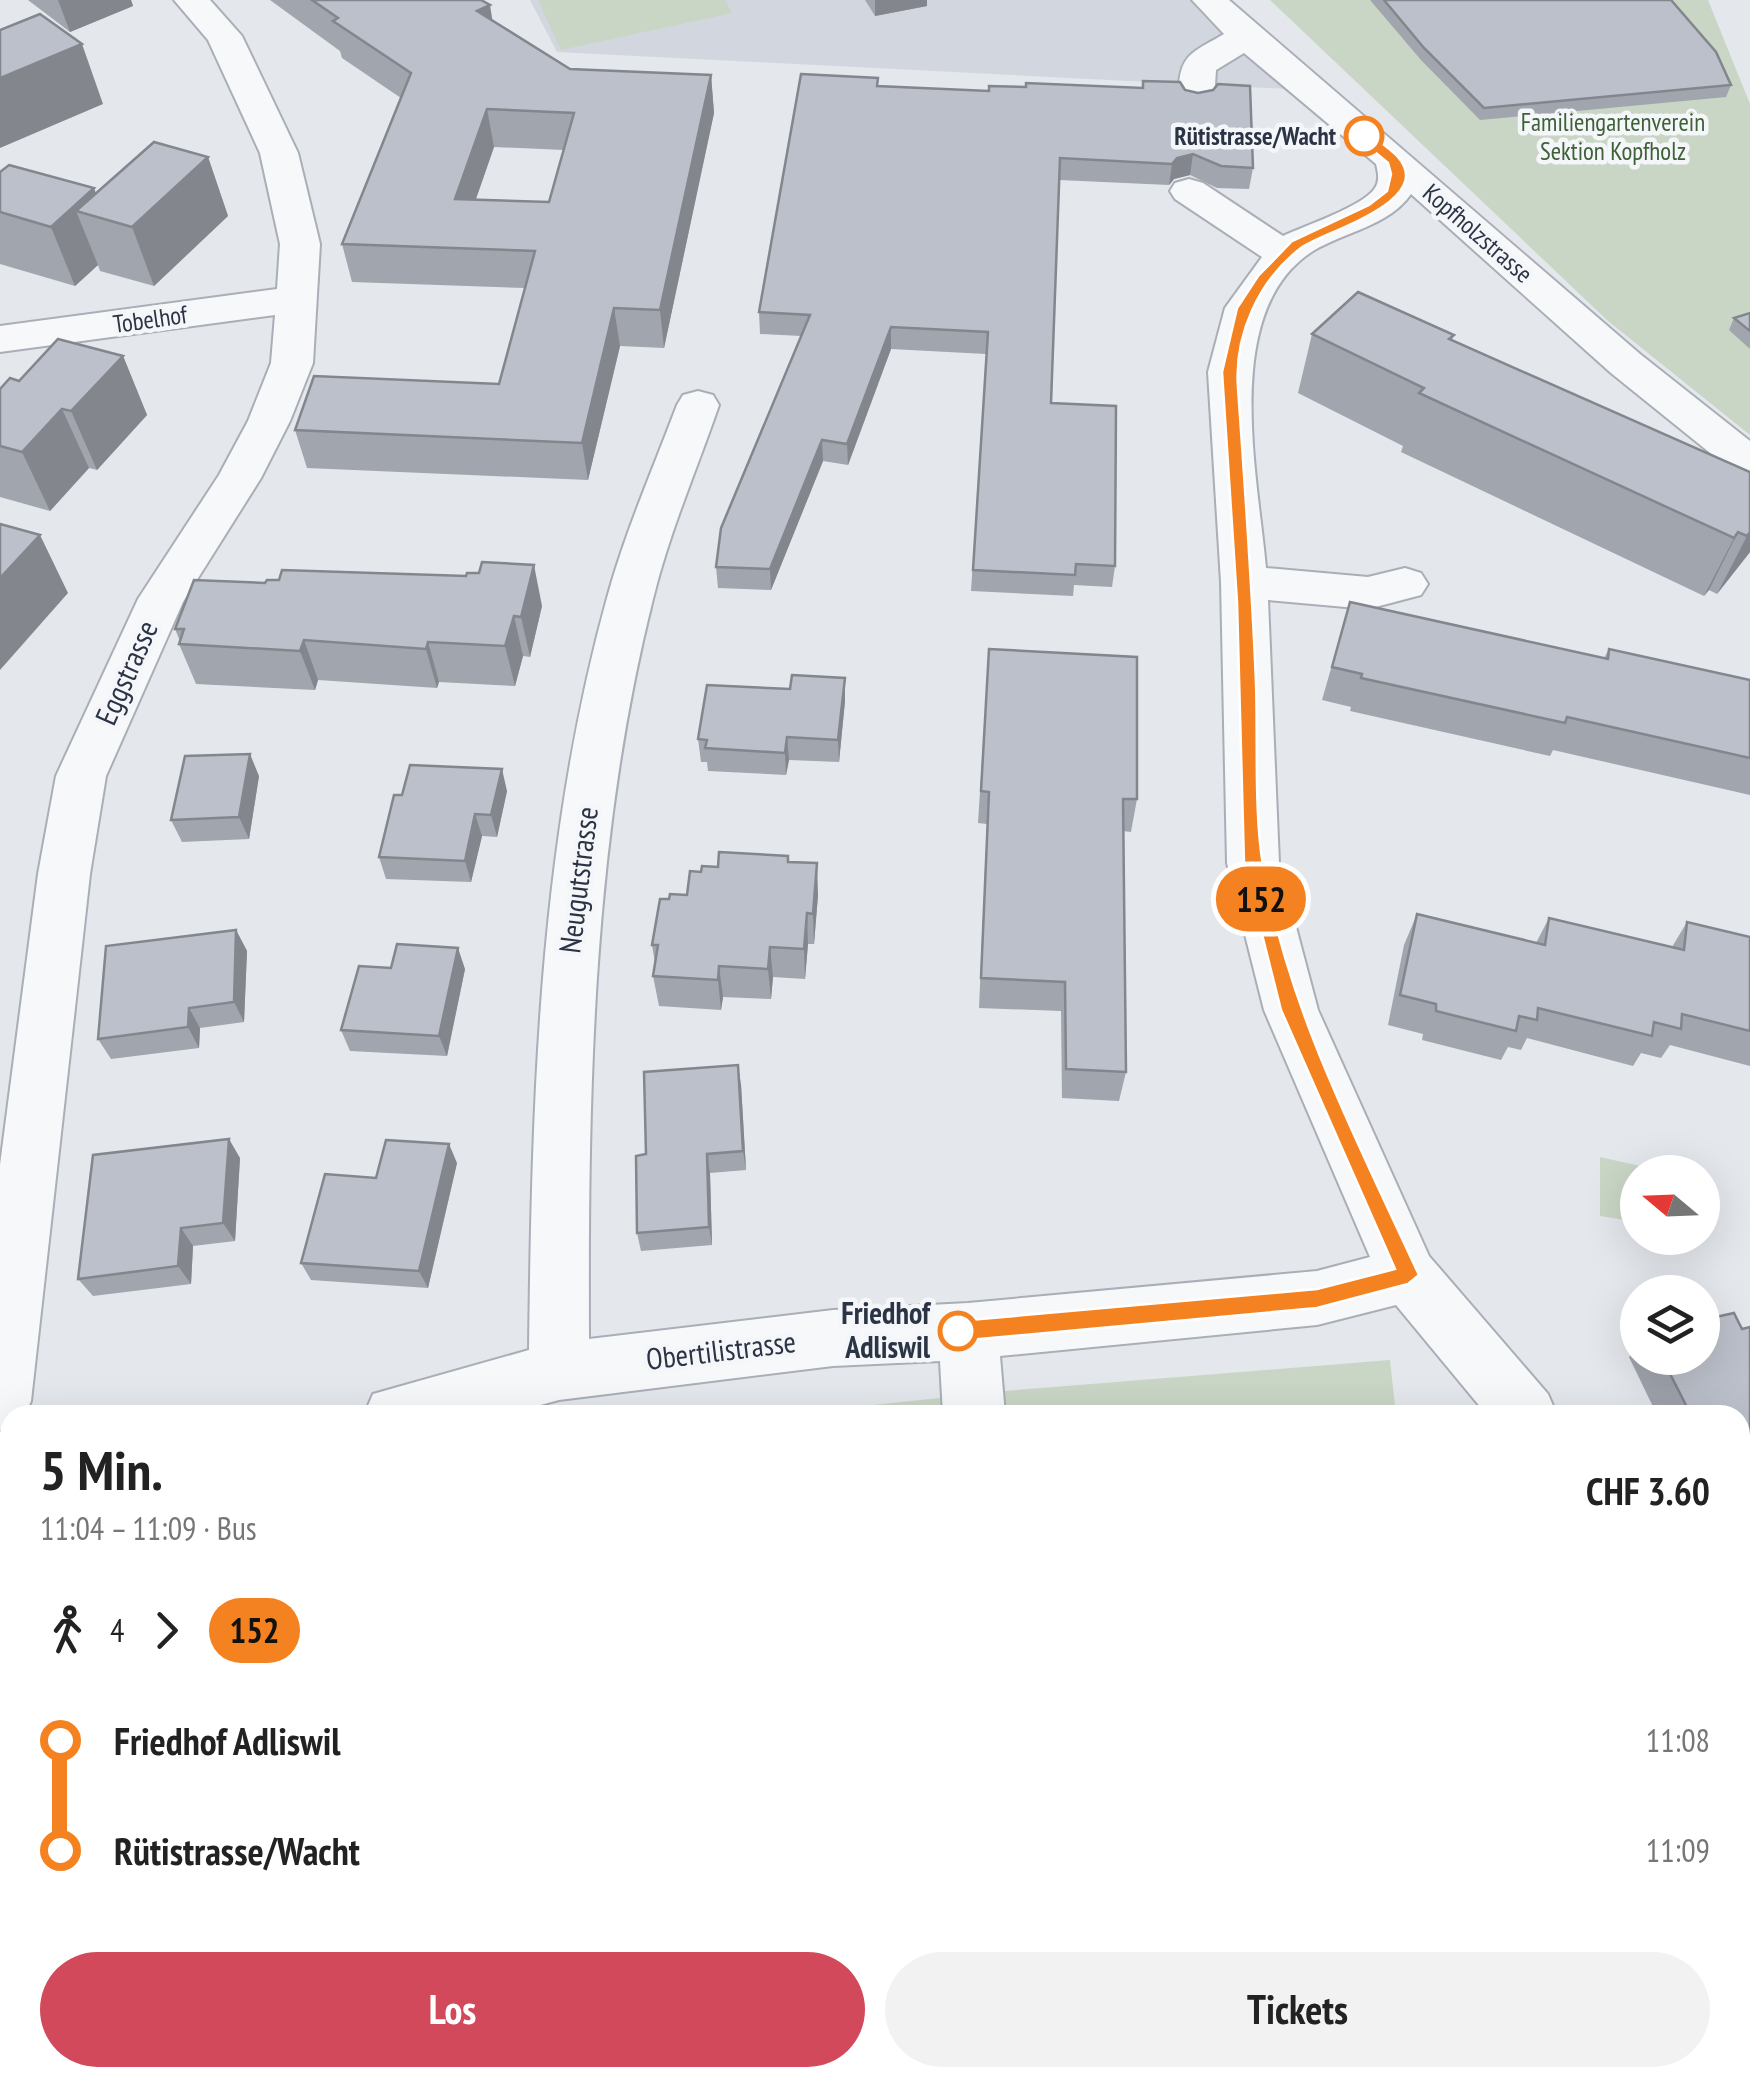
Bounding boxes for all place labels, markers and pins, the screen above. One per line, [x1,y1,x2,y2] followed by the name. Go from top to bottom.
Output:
[1345,117,1383,155] marker: Rütistrasse/Wacht
[1174,120,1337,152] place label: Rütistrasse/Wacht
[841,1293,932,1366] place label: Friedhof Adliswil
[939,1312,977,1350] marker: Friedhof Adliswil

